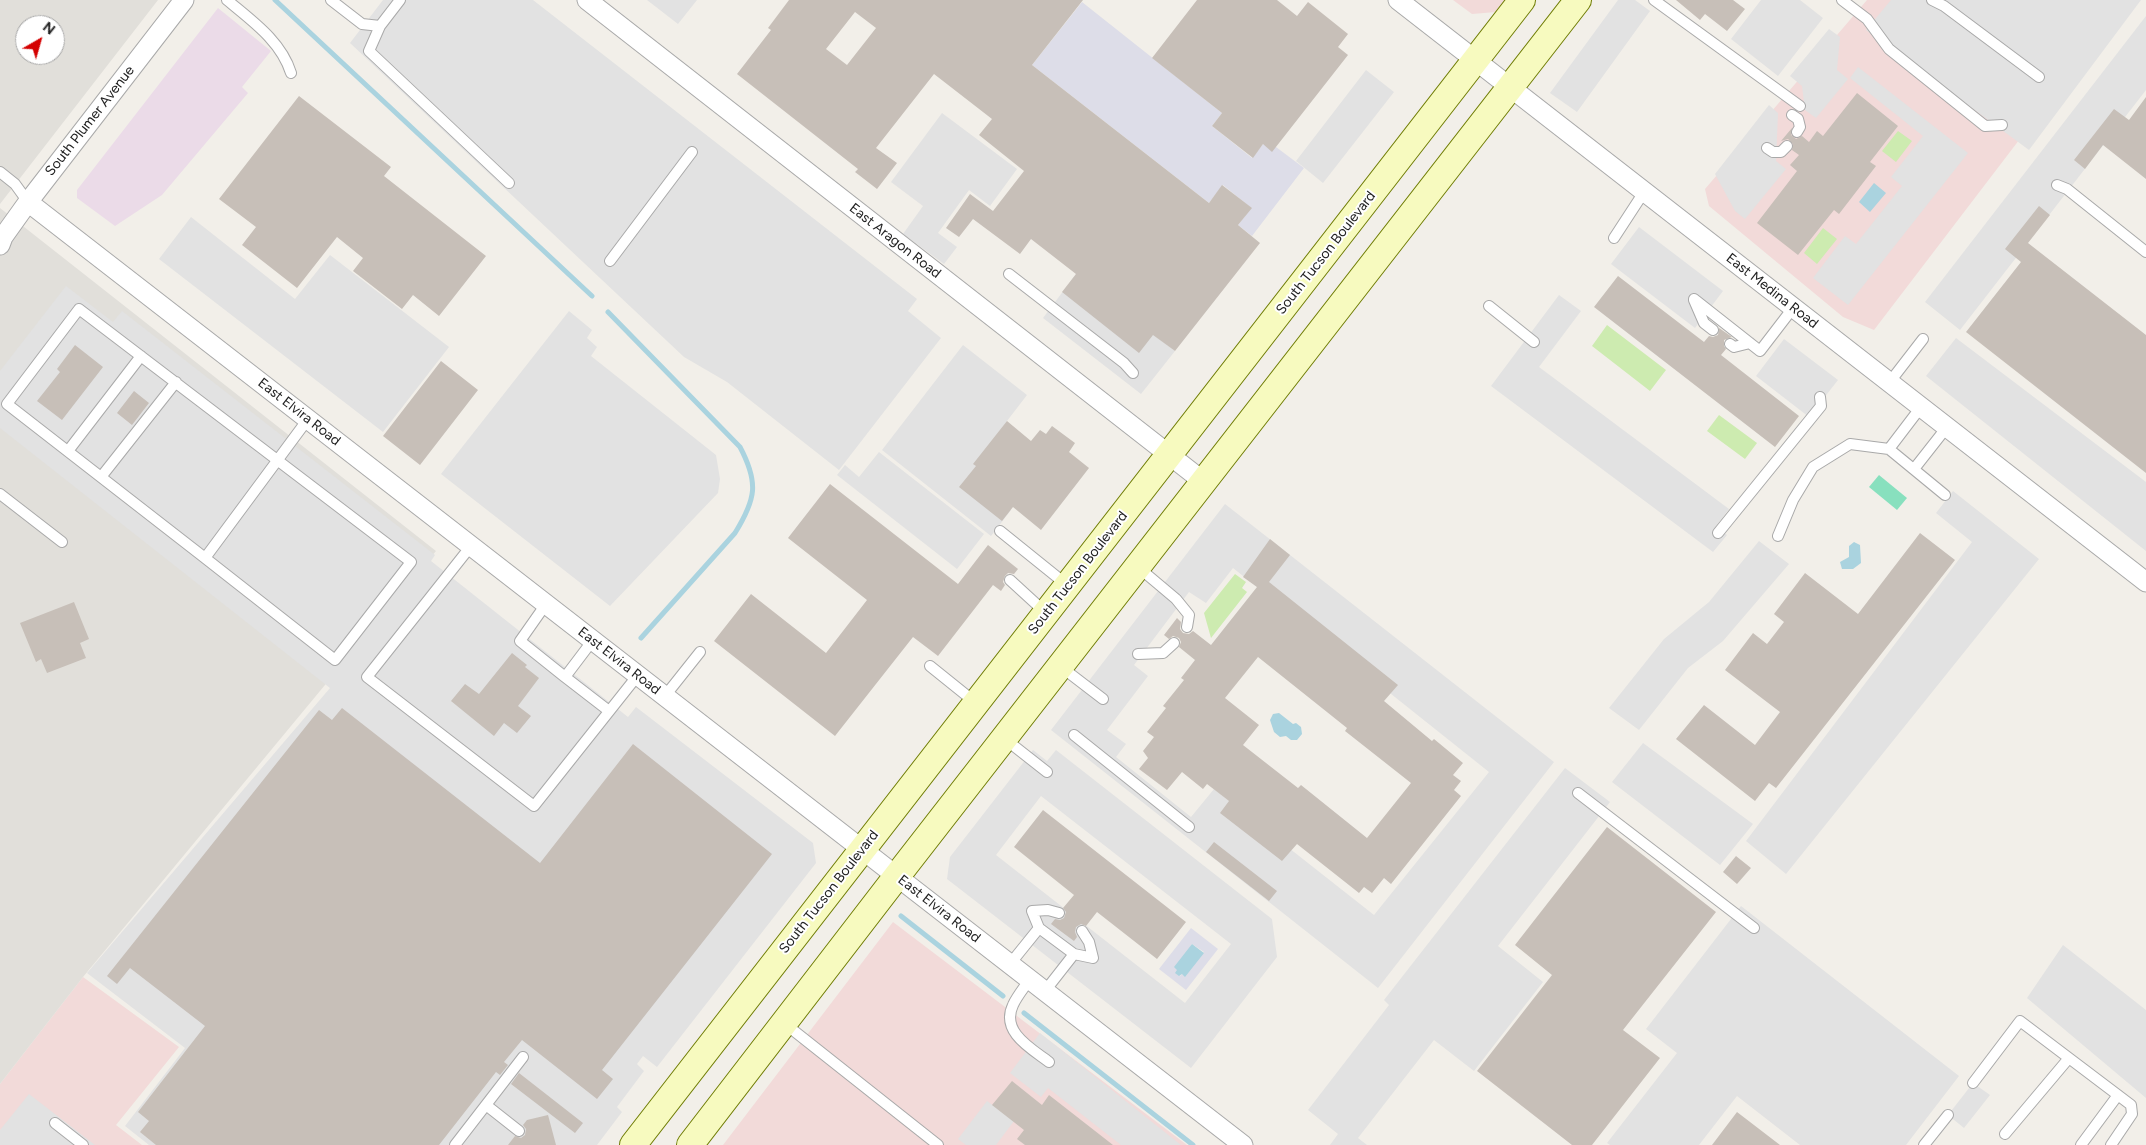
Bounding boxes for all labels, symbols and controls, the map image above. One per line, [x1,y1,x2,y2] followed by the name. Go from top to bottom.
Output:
[15,15,65,65] north arrow
[39,19,58,39] text: N
[42,63,138,179] street label: South Plumer Avenue
[1273,188,1379,318] street label: South Tucson Boulevard
[846,200,944,282] street label: East Aragon Road
[1723,250,1821,332] street label: East Medina Road
[254,375,344,449] street label: East Elvira Road
[1025,508,1131,638] street label: South Tucson Boulevard
[574,624,664,698] street label: East Elvira Road
[776,827,882,957] street label: South Tucson Boulevard
[894,872,984,946] street label: East Elvira Road

